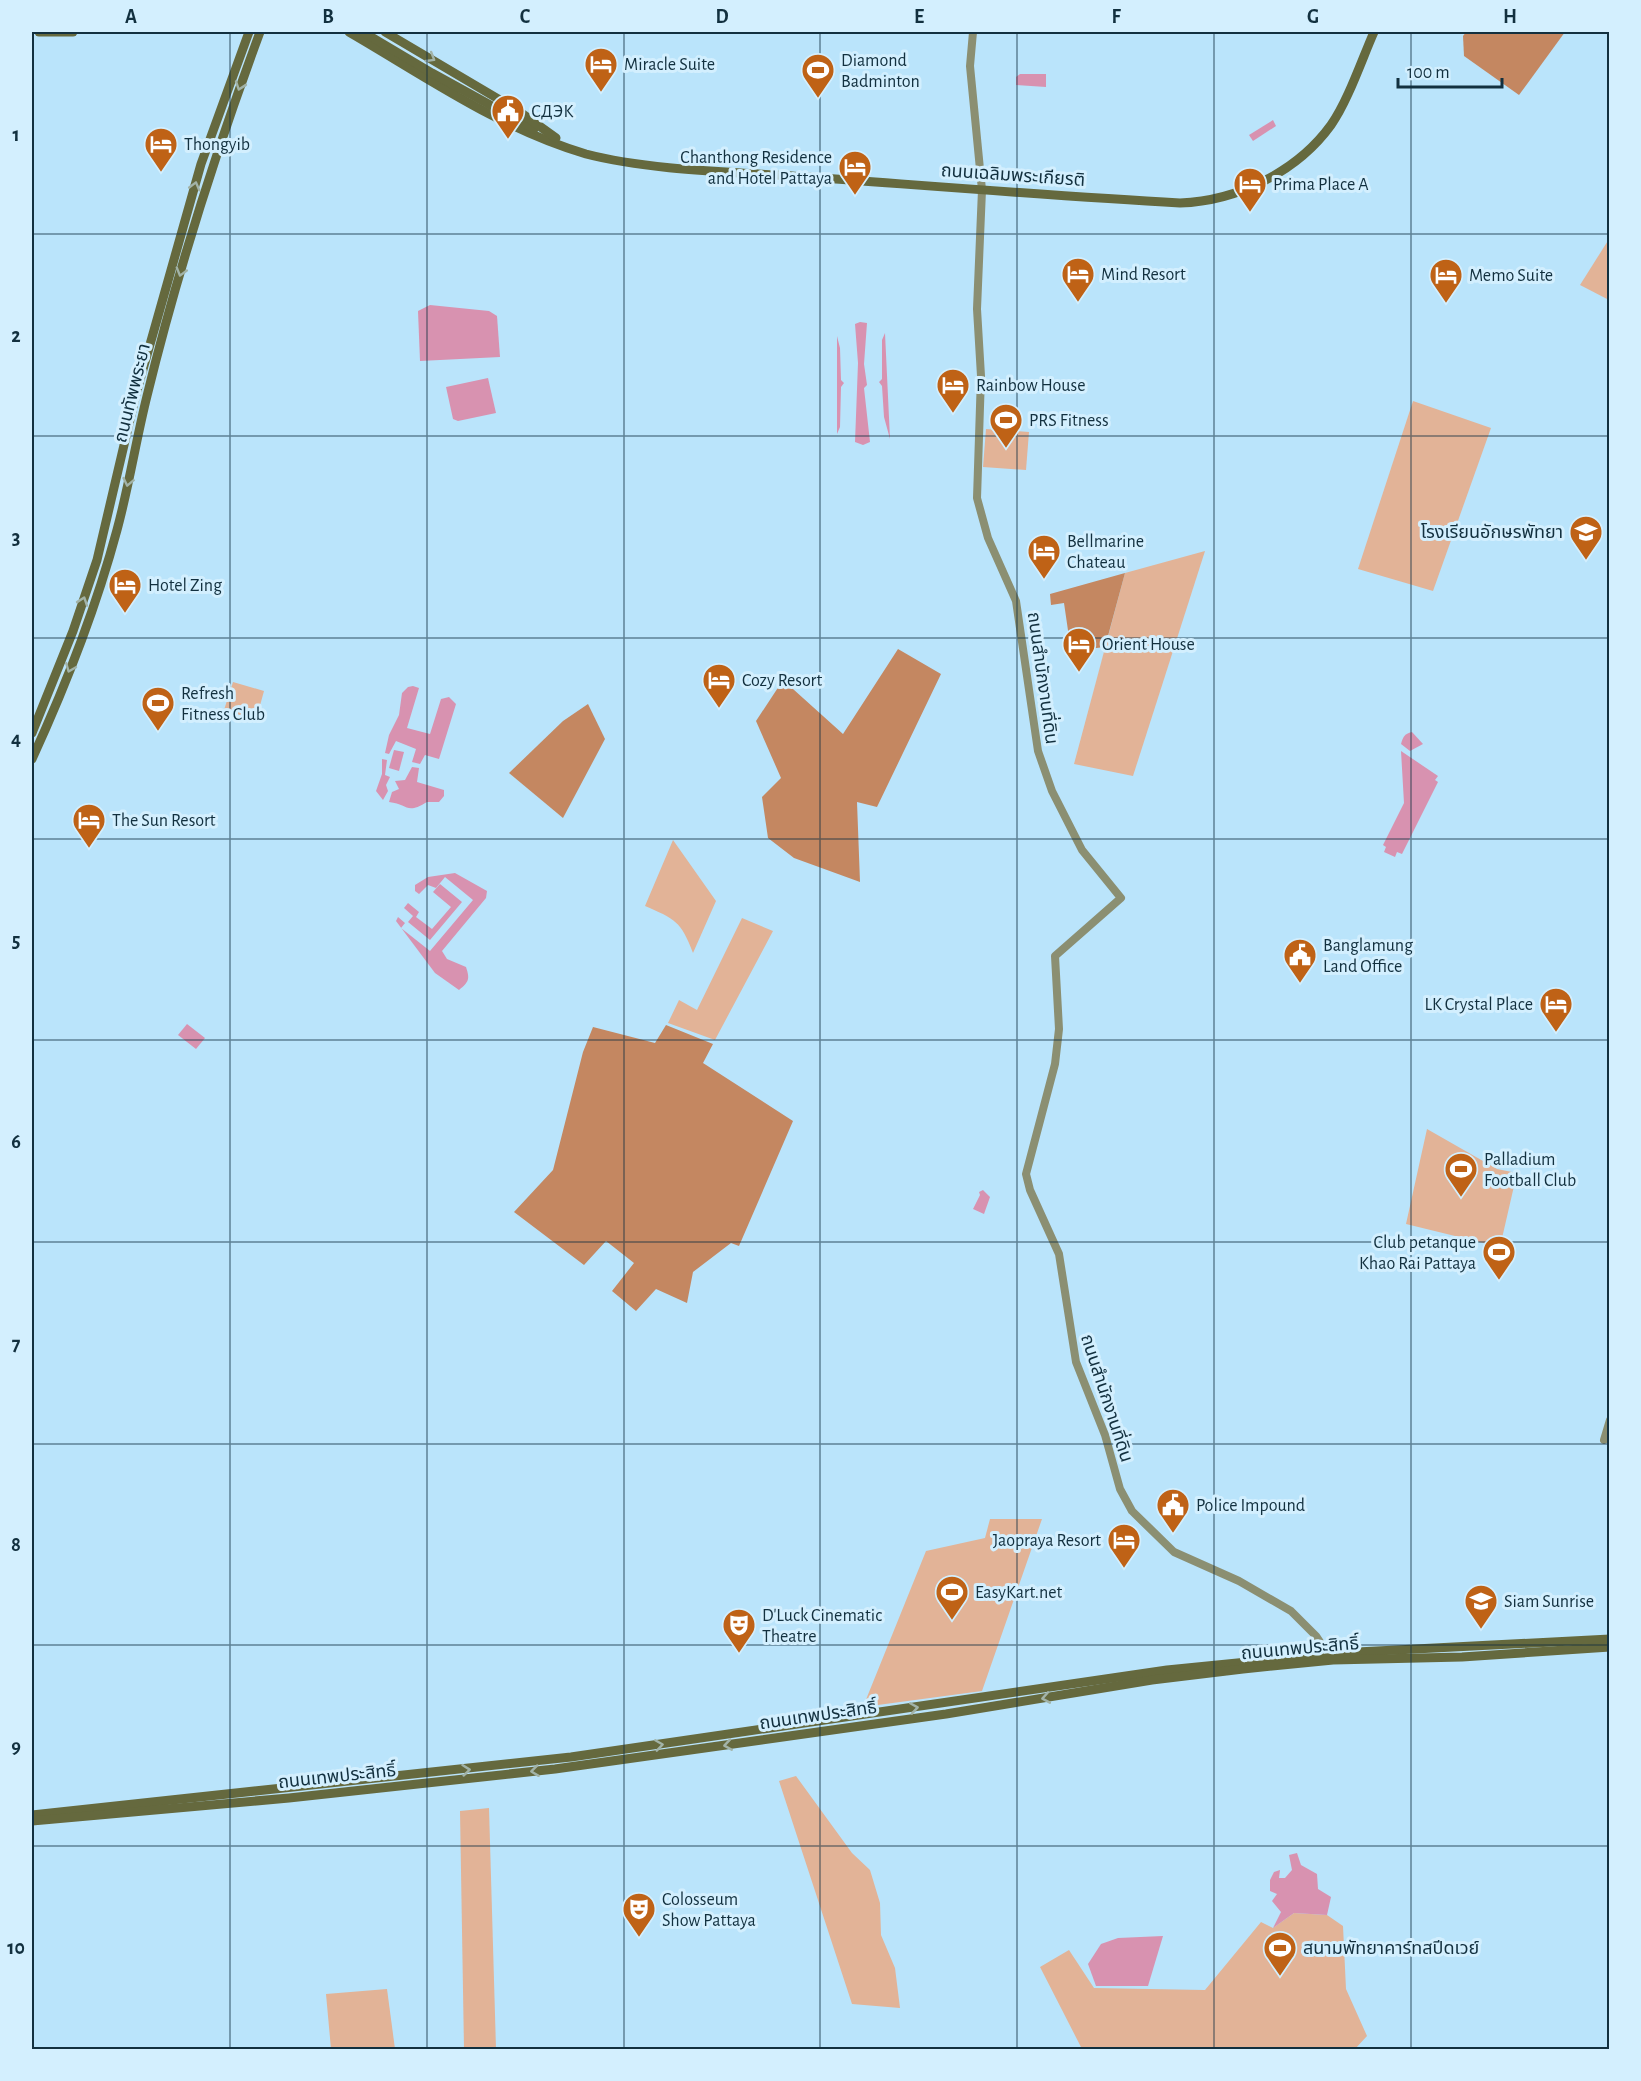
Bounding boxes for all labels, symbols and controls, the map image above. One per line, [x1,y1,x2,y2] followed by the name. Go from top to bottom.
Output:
[125,7,137,27] text: A
[322,7,334,27] text: B
[520,7,531,27] text: C
[715,7,729,27] text: D
[914,7,924,27] text: E
[1111,7,1121,27] text: F
[1307,7,1319,27] text: G
[1503,7,1517,27] text: H
[583,46,619,93] hotel icon: Miracle Suite
[425,50,435,62] one-way arrow
[1398,51,1502,89] scale bar
[800,52,836,99] sports icon: Diamond Badminton
[841,52,920,91] place label: Diamond Badminton
[624,56,715,74] place label: Miracle Suite
[1407,64,1450,82] text: 100 m
[235,81,247,91] one-way arrow
[490,93,526,140] public building icon: СДЭК
[531,103,574,121] place label: СДЭК
[12,125,20,145] text: 1
[143,126,179,173] hotel icon: Thongyib
[184,136,250,154] place label: Thongyib
[680,149,832,188] place label: Chanthong Residence and Hotel Pattaya
[837,149,873,196] hotel icon: Chanthong Residence and Hotel Pattaya
[940,161,1086,190] street label: ถนนเฉลิมพระเกียรติ
[1232,166,1268,213] hotel icon: Prima Place A
[1273,176,1369,194] place label: Prima Place A
[188,181,200,192] one-way arrow
[1060,256,1096,303] hotel icon: Mind Resort
[1428,257,1464,304] hotel icon: Memo Suite
[176,266,188,277] one-way arrow
[1101,266,1186,284] place label: Mind Resort
[1469,267,1553,285] place label: Memo Suite
[11,326,21,346] text: 2
[111,341,154,445] street label: ถนนทัพพระยา
[935,367,971,414] hotel icon: Rainbow House
[976,377,1085,395] place label: Rainbow House
[988,402,1024,449] sports icon: PRS Fitness
[1029,412,1109,430] place label: PRS Fitness
[122,476,135,486] one-way arrow
[1568,514,1604,561] school or university icon: โรงเรียนอักษรพัทยา
[1421,523,1563,542] place label: โรงเรียนอักษรพัทยา
[12,528,20,548] text: 3
[1026,533,1062,580] hotel icon: Bellmarine Chateau
[1067,533,1144,572] place label: Bellmarine Chateau
[107,567,143,614] hotel icon: Hotel Zing
[148,577,222,595] place label: Hotel Zing
[76,596,89,607] one-way arrow
[1024,610,1065,745] street label: ถนนสำนักงานที่ดิน
[1061,626,1097,673] hotel icon: Orient House
[1102,636,1195,654] place label: Orient House
[65,661,77,672] one-way arrow
[701,662,737,709] hotel icon: Cozy Resort
[742,672,822,690] place label: Cozy Resort
[140,685,176,732] sports icon: Refresh Fitness Club
[181,685,265,724] place label: Refresh Fitness Club
[11,729,21,749] text: 4
[71,802,107,849] hotel icon: The Sun Resort
[112,812,216,830] place label: The Sun Resort
[12,931,20,951] text: 5
[1282,937,1318,984] public building icon: Banglamung Land Office
[1323,937,1413,976] place label: Banglamung Land Office
[1538,986,1574,1033] hotel icon: LK Crystal Place
[1425,996,1533,1014] place label: LK Crystal Place
[11,1132,21,1152] text: 6
[1443,1151,1479,1198] sports icon: Palladium Football Club
[1484,1151,1576,1190] place label: Palladium Football Club
[1359,1234,1476,1273] place label: Club petanque Khao Rai Pattaya
[1481,1234,1517,1281] sports icon: Club petanque Khao Rai Pattaya
[1077,1331,1140,1465] street label: ถนนสำนักงานที่ดิน
[12,1334,21,1354] text: 7
[1155,1487,1191,1534] public building icon: Police Impound
[1196,1497,1305,1515] place label: Police Impound
[1106,1522,1142,1569] hotel icon: Jaopraya Resort
[993,1532,1101,1550] place label: Jaopraya Resort
[11,1535,21,1555] text: 8
[934,1574,970,1621] sports icon: EasyKart.net
[1463,1583,1499,1630] school or university icon: Siam Sunrise
[975,1584,1062,1602] place label: EasyKart.net
[1504,1593,1594,1611] place label: Siam Sunrise
[721,1607,757,1654] theatre icon: D'Luck Cinematic Theatre
[762,1607,882,1646] place label: D'Luck Cinematic Theatre
[1240,1632,1360,1663] street label: ถนนเทพประสิทธิ์
[1041,1691,1051,1703] one-way arrow
[758,1696,878,1733] street label: ถนนเทพประสิทธิ์
[910,1702,919,1714] one-way arrow
[11,1737,21,1757] text: 9
[724,1738,733,1750] one-way arrow
[654,1739,664,1751] one-way arrow
[277,1759,397,1792] street label: ถนนเทพประสิทธิ์
[461,1764,470,1776] one-way arrow
[531,1765,540,1777] one-way arrow
[621,1891,657,1938] theatre icon: Colosseum Show Pattaya
[662,1891,756,1930] place label: Colosseum Show Pattaya
[1262,1930,1298,1977] sports icon: สนามพัทยาคาร์ทสปีดเวย์
[7,1938,25,1958] text: 10
[1303,1939,1479,1958] place label: สนามพัทยาคาร์ทสปีดเวย์

